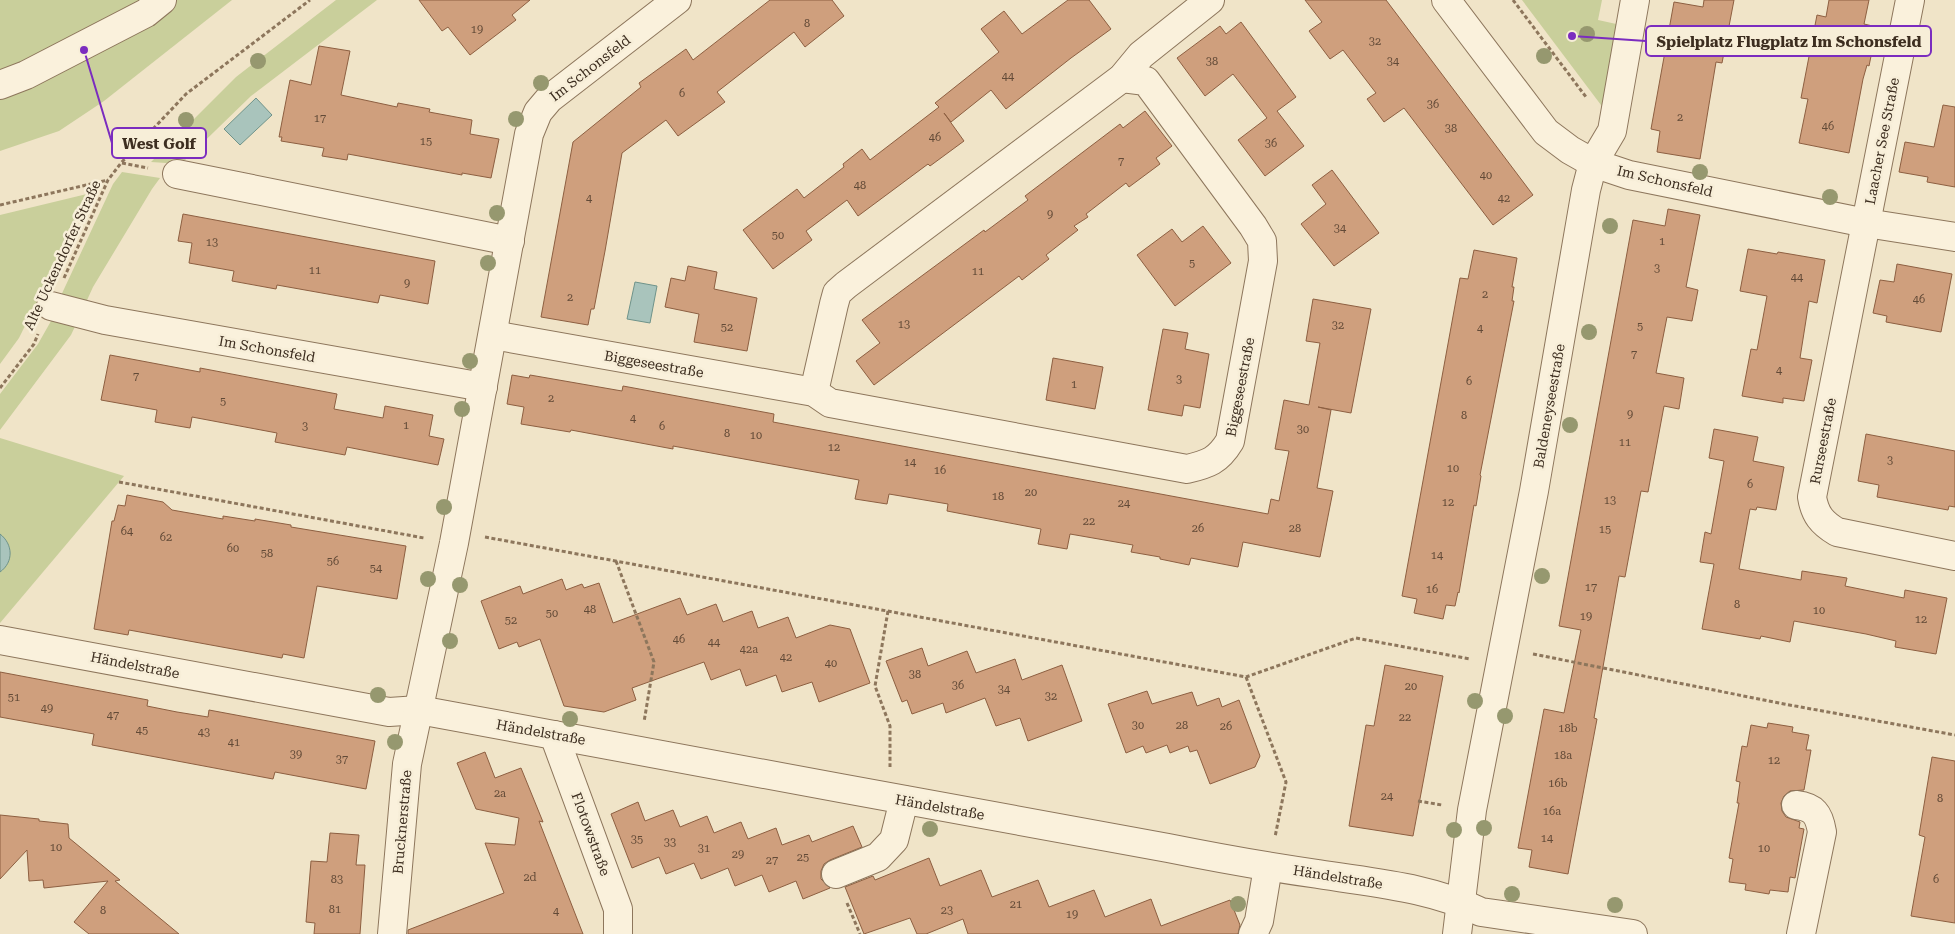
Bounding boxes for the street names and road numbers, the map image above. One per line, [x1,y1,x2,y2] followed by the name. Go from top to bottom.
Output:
[547,32,633,104] street label: Im Schonsfeld
[1862,76,1902,206] street label: Laacher See Straße
[1616,162,1714,200] street label: Im Schonsfeld
[20,177,104,333] street label: Alte Uckendorfer Straße
[217,333,317,365] street label: Im Schonsfeld
[1223,336,1258,438] street label: Biggeseestraße
[1530,342,1568,469] street label: Baldeneyseestraße
[603,347,705,381] street label: Biggeseestraße
[1807,396,1839,485] street label: Rurseestraße
[89,649,181,682] street label: Händelstraße
[495,716,587,748] street label: Händelstraße
[389,769,415,875] street label: Brucknerstraße
[568,790,614,878] street label: Flotowstraße
[894,791,986,823] street label: Händelstraße
[1292,862,1384,892] street label: Händelstraße

